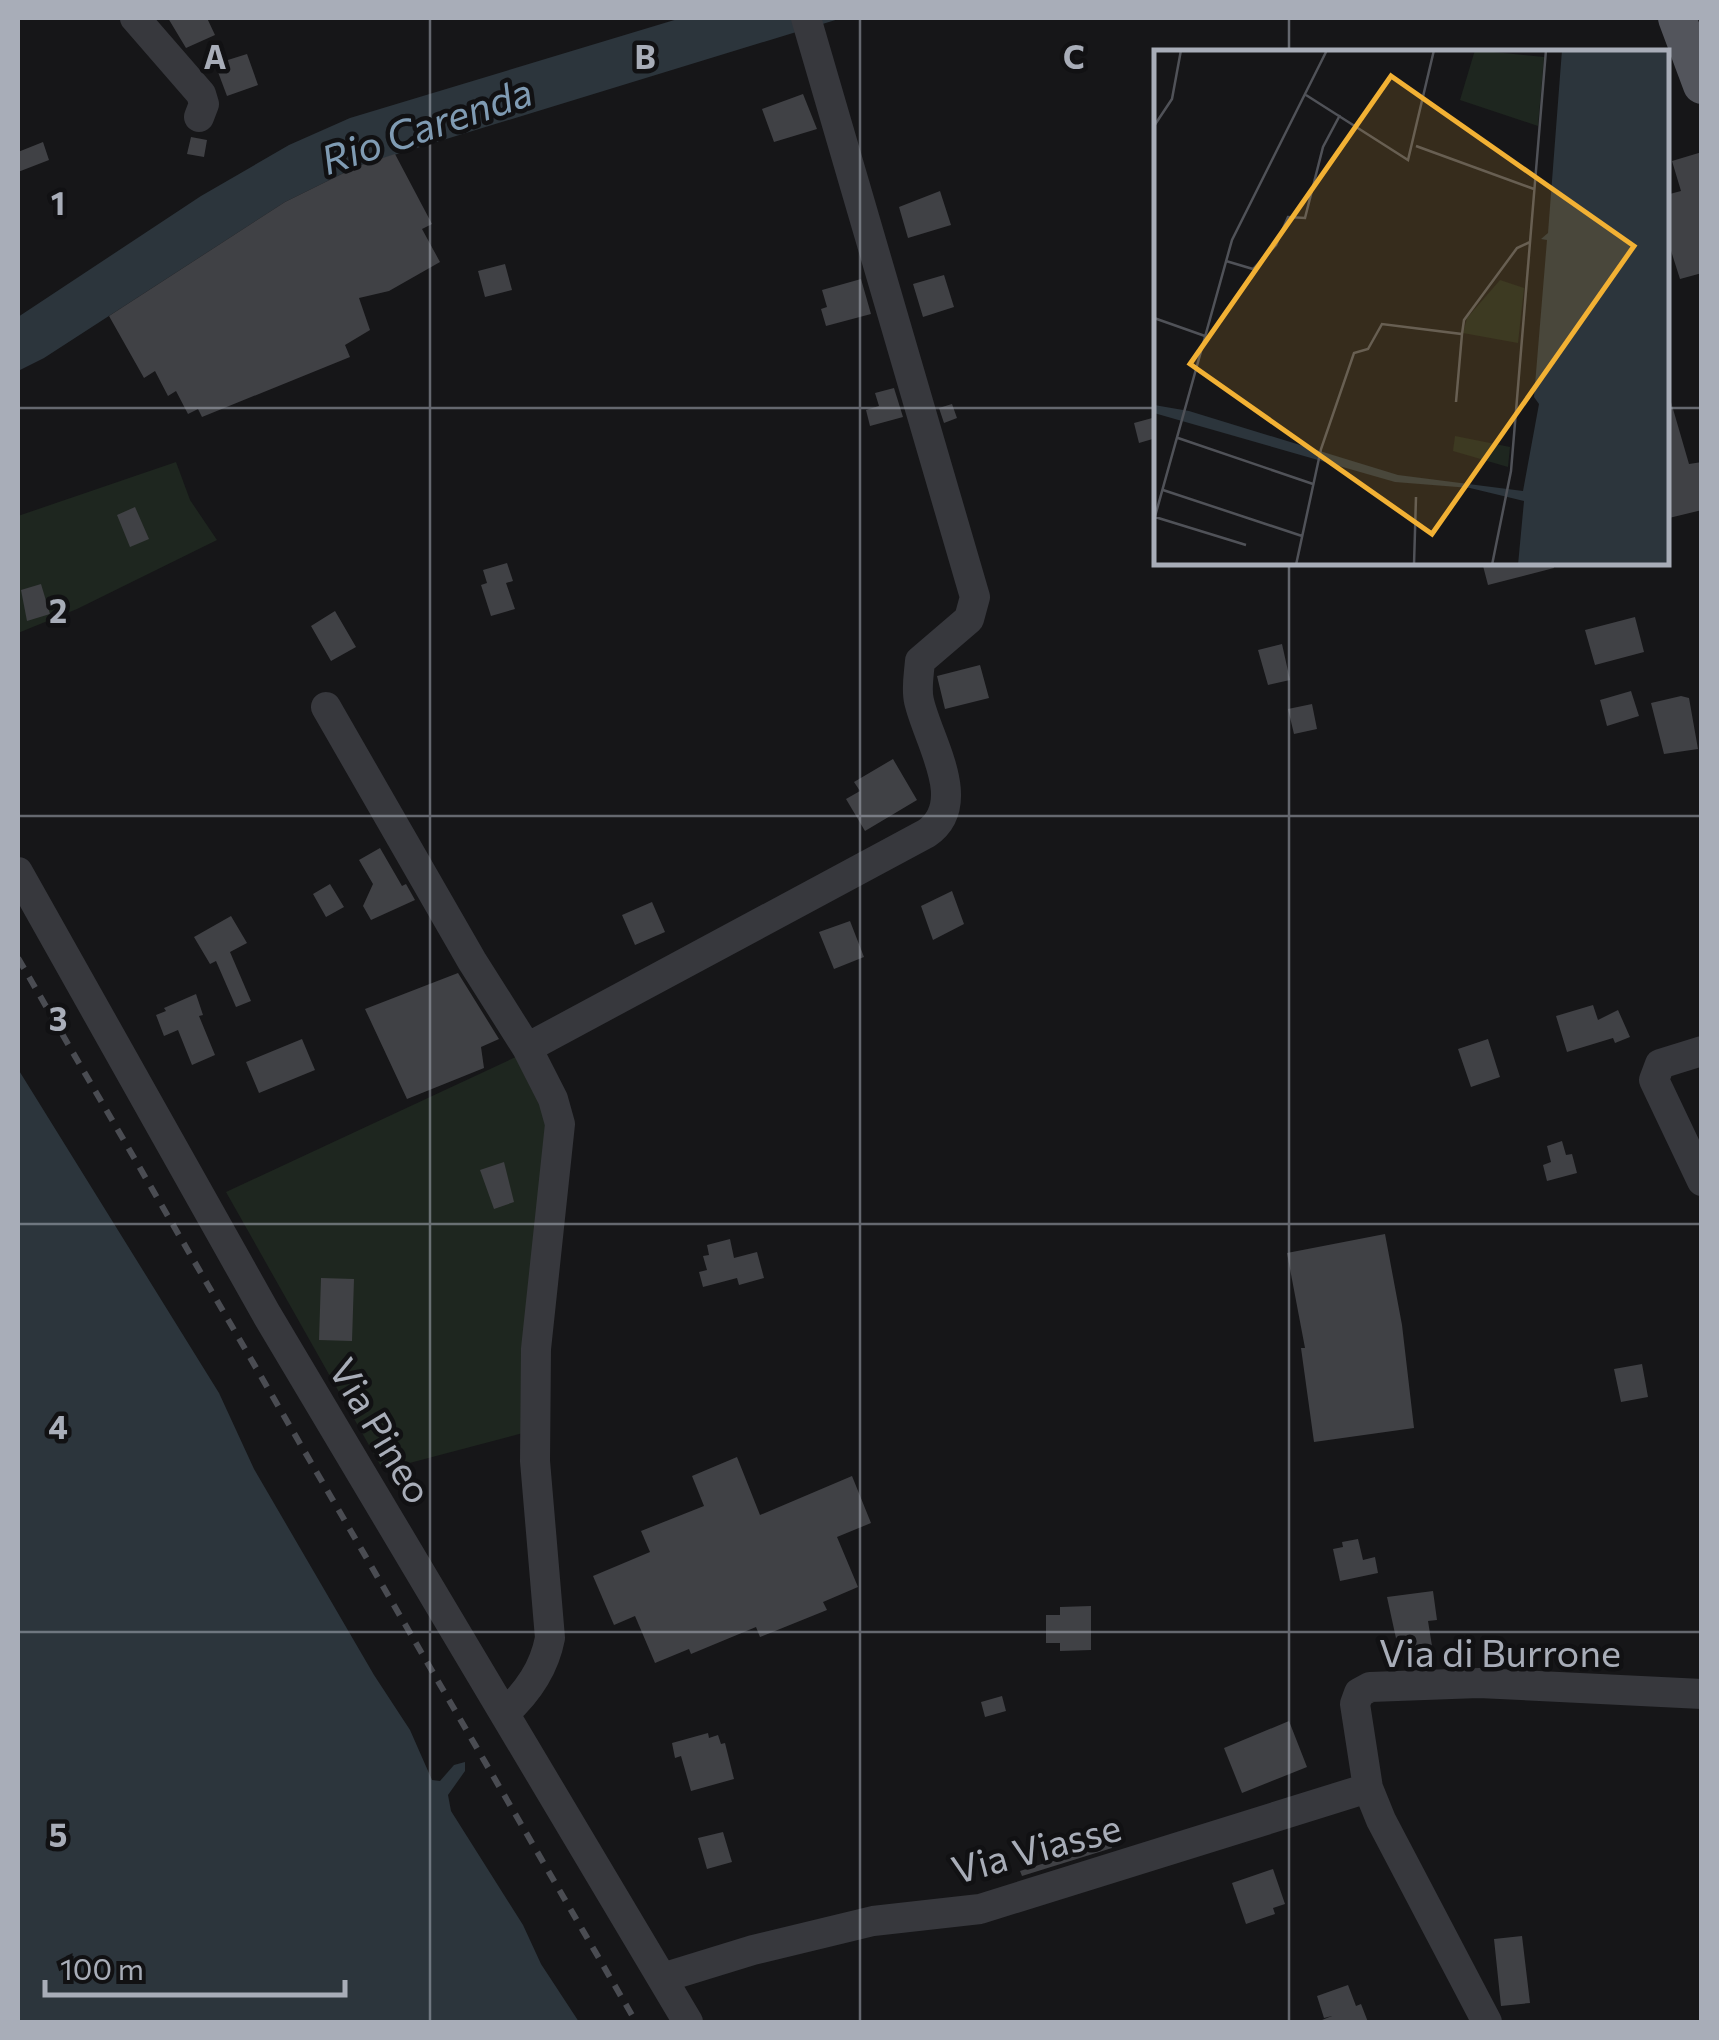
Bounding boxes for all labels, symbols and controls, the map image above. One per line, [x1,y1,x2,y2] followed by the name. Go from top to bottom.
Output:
[204,36,227,76] text: A
[634,36,656,76] text: B
[1063,36,1085,76] text: C
[1154,50,1669,565] inset map
[314,65,538,183] water label: Rio Carenda
[51,182,65,222] text: 1
[49,590,67,630] text: 2
[49,998,67,1038] text: 3
[320,1349,444,1511] street label: Via Pineo
[48,1406,68,1446] text: 4
[1379,1628,1621,1675] street label: Via di Burrone
[946,1802,1126,1892] street label: Via Viasse
[49,1814,67,1854] text: 5
[45,1935,345,1997] scale bar
[60,1949,144,1986] text: 100 m

